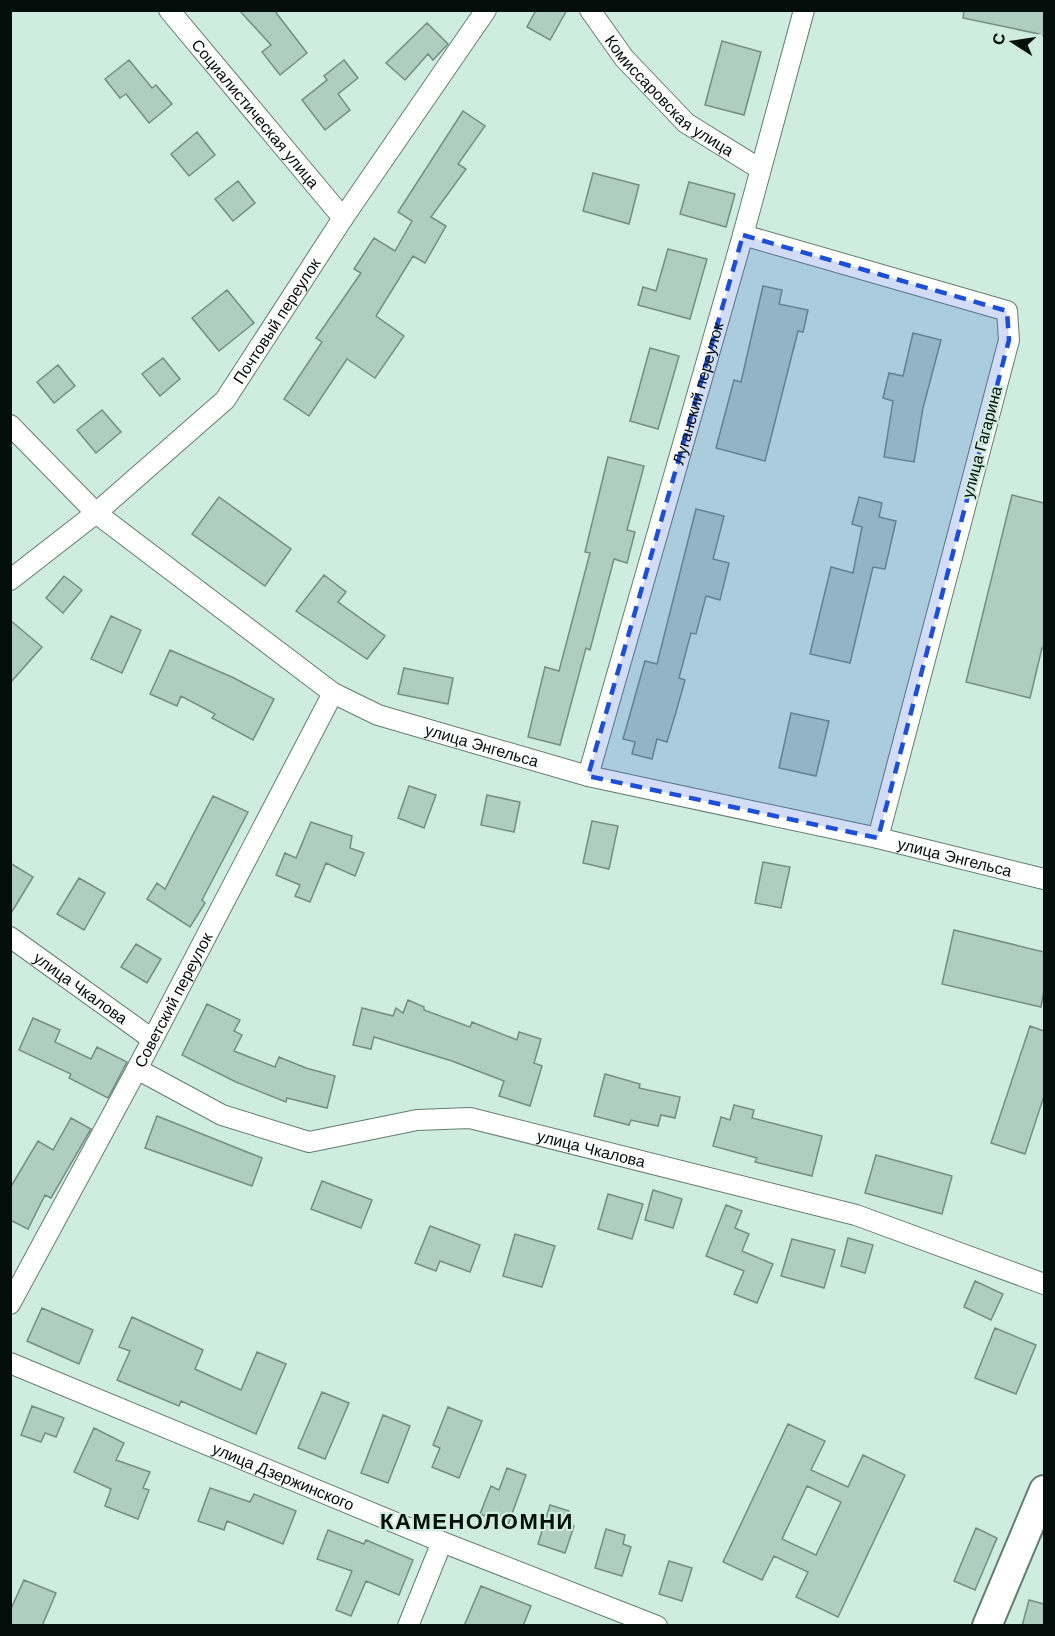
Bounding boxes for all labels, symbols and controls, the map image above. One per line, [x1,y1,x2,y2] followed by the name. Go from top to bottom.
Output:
[983,12,1043,72] north arrow
[600,31,738,161] street label: Комиссаровская улица
[987,31,1010,47] text: С
[187,35,324,193] street label: Социалистическая улица
[228,253,325,388] street label: Почтовый переулок
[667,319,728,467] street label: Луганский переулок
[957,384,1007,500] street label: улица Гагарина
[423,719,541,772] street label: улица Энгельса
[895,833,1014,881] street label: улица Энгельса
[129,928,217,1071] street label: Советский переулок
[30,947,132,1029] street label: улица Чкалова
[535,1125,648,1172] street label: улица Чкалова
[209,1438,358,1515] street label: улица Дзержинского
[380,1507,574,1536] district label: КАМЕНОЛОМНИ

